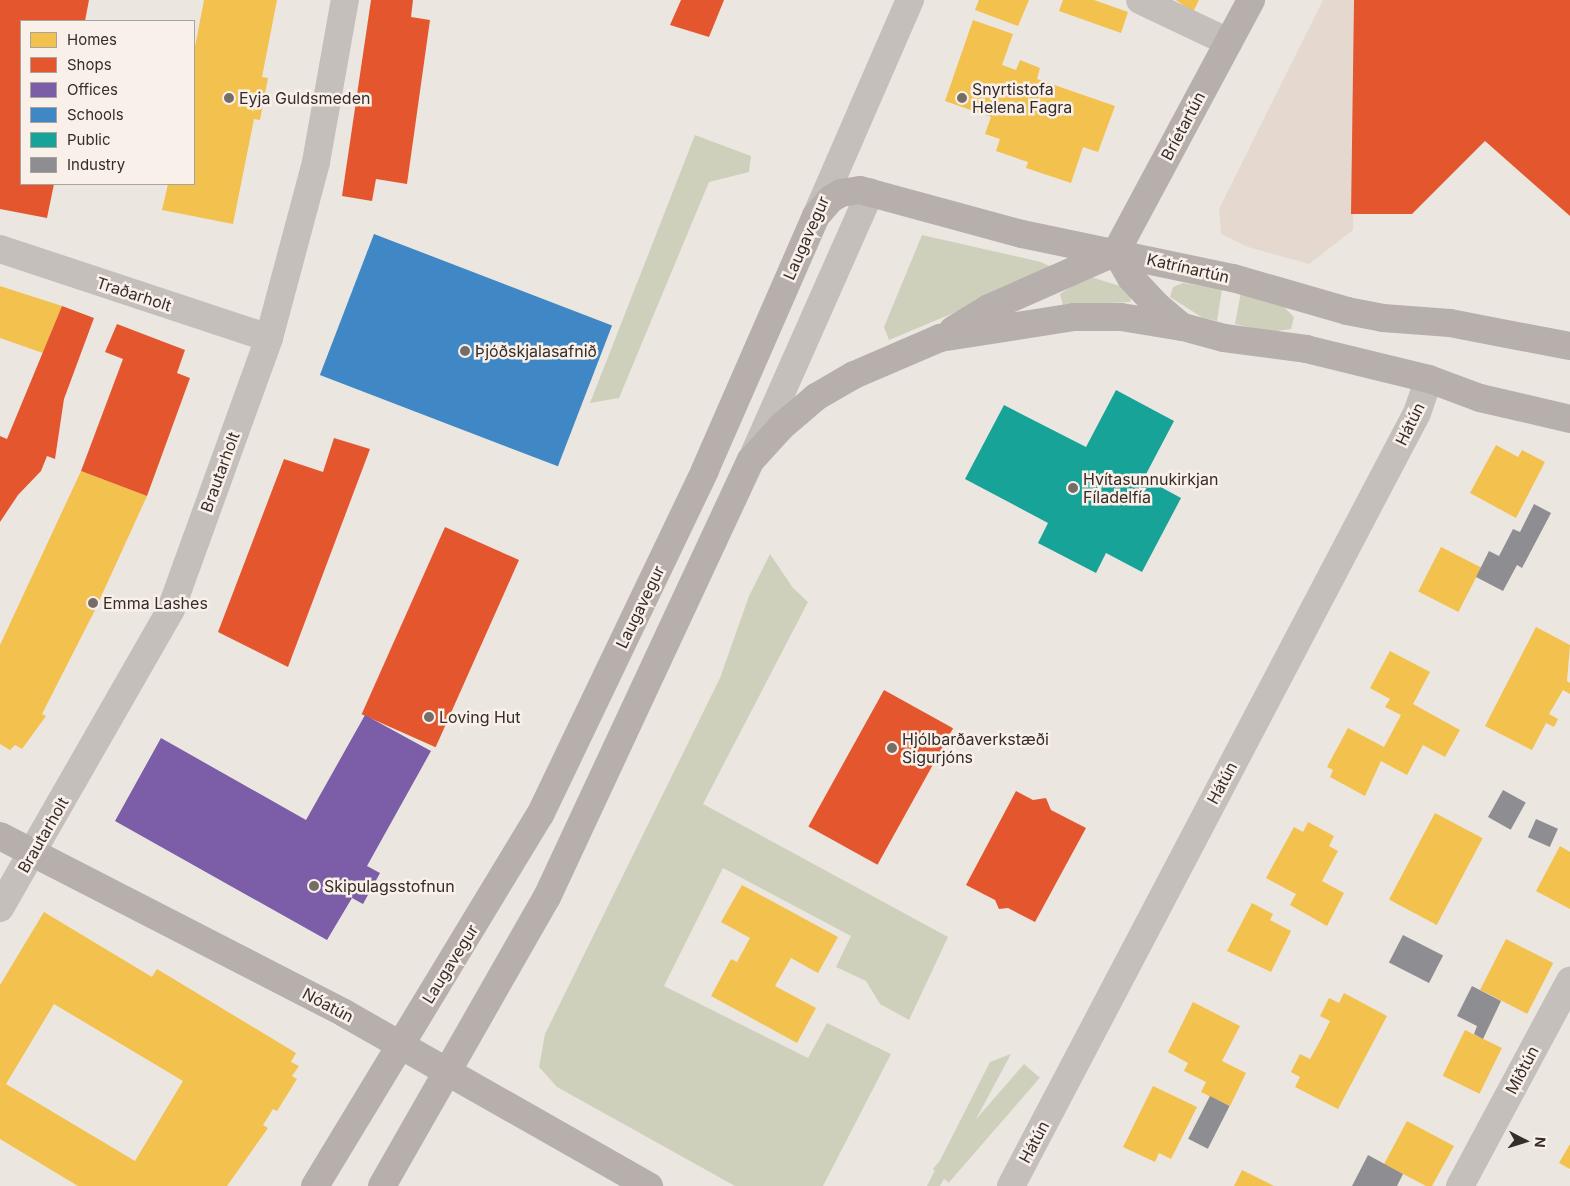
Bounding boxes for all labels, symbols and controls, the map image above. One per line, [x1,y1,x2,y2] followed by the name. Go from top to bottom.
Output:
[20,20,195,185] legend
[67,30,117,49] text: Homes
[67,55,112,74] text: Shops
[972,79,1072,117] place label: Snyrtistofa Helena Fagra
[67,80,118,99] text: Offices
[239,88,370,108] place label: Eyja Guldsmeden
[1157,89,1209,163] street label: Bríetartún
[223,92,235,104] marker: Eyja Guldsmeden
[956,92,968,104] marker: Snyrtistofa Helena Fagra
[67,105,124,124] text: Schools
[67,130,110,149] text: Public
[67,155,125,174] text: Industry
[779,193,833,283] street label: Laugavegur
[1145,249,1231,287] street label: Katrínartún
[94,273,174,315] street label: Traðarholt
[475,341,597,361] place label: Þjóðskjalasafnið
[459,345,471,357] marker: Þjóðskjalasafnið
[1392,400,1428,448] street label: Hátún
[197,429,243,515] street label: Brautarholt
[1083,469,1218,507] place label: Hvítasunnukirkjan Fíladelfía
[1067,482,1079,494] marker: Hvítasunnukirkjan Fíladelfía
[612,563,668,651] street label: Laugavegur
[103,593,208,613] place label: Emma Lashes
[87,597,99,609] marker: Emma Lashes
[439,707,521,727] place label: Loving Hut
[423,711,435,723] marker: Loving Hut
[902,729,1049,767] place label: Hjólbarðaverkstæði Sigurjóns
[886,742,898,754] marker: Hjólbarðaverkstæði Sigurjóns
[1203,759,1241,807] street label: Hátún
[14,794,72,876] street label: Brautarholt
[324,876,455,896] place label: Skipulagsstofnun
[308,880,320,892] marker: Skipulagsstofnun
[418,921,482,1007] street label: Laugavegur
[299,984,357,1026] street label: Nóatún
[1501,1043,1543,1097] street label: Miðtún
[1500,1116,1550,1166] north arrow
[1015,1118,1053,1166] street label: Hátún
[1532,1136,1549,1148] text: N

